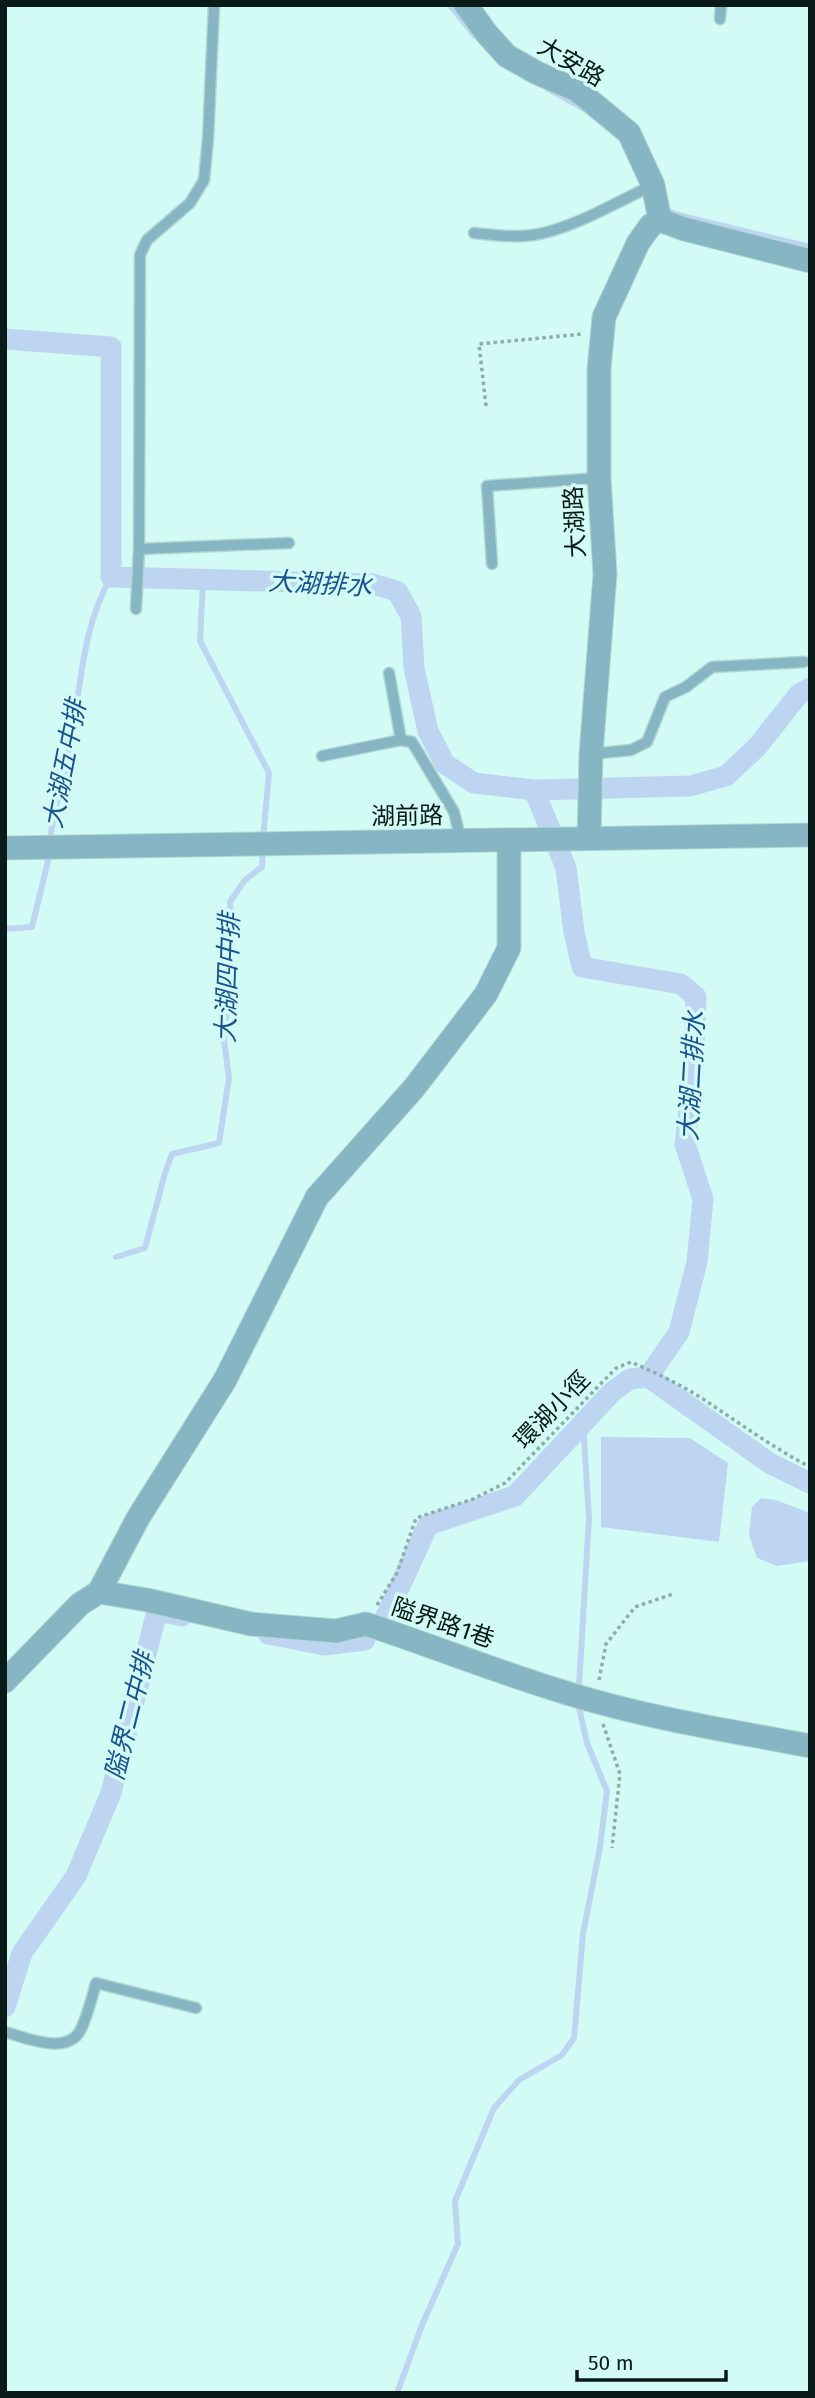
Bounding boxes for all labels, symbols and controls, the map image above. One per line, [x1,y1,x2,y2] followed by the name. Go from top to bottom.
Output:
[533,32,609,92] street label: 大安路
[559,485,591,559] street label: 大湖路
[267,566,374,602] water label: 大湖排水
[37,694,93,831] water label: 大湖五中排
[371,801,443,831] street label: 湖前路
[210,910,246,1044] water label: 大湖四中排
[673,1009,711,1142] water label: 大湖二排水
[509,1366,595,1454] street label: 環湖小徑
[388,1592,498,1654] street label: 隘界路1巷
[99,1646,161,1783] water label: 隘界二中排
[577,2338,726,2382] scale bar
[588,2350,634,2376] text: 50 m

